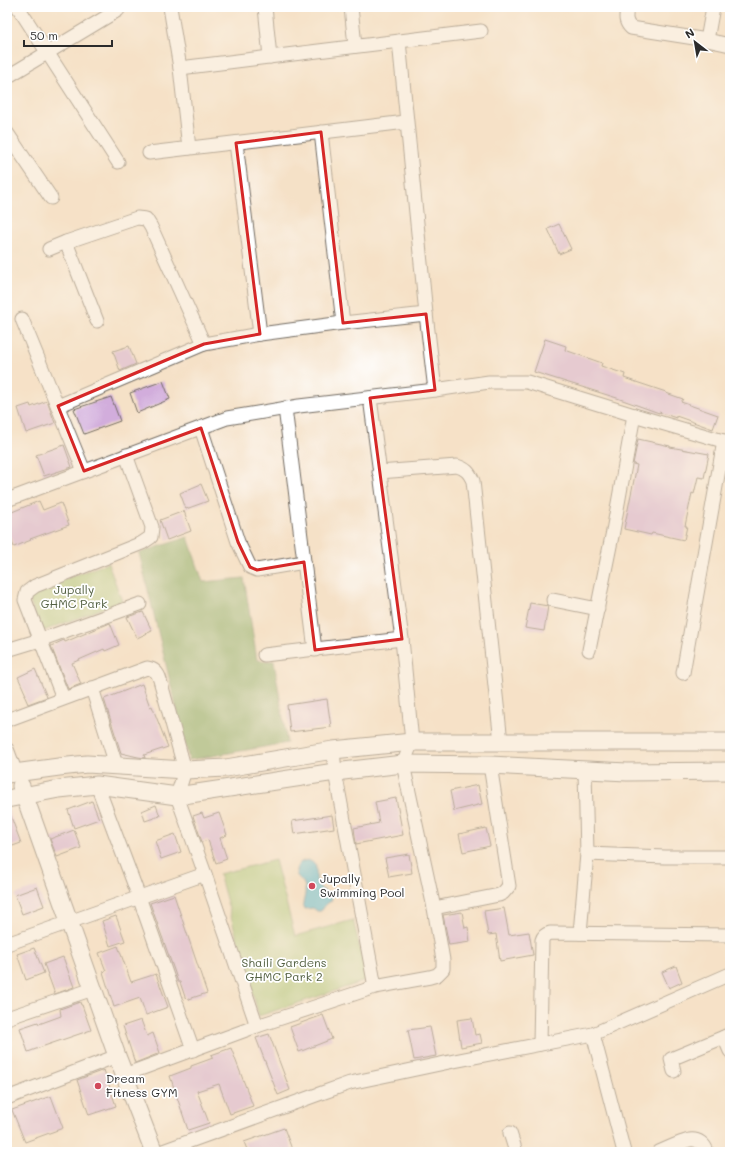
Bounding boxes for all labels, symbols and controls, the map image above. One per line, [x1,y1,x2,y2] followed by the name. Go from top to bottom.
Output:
[24,22,112,48] scale bar
[675,22,715,62] north arrow
[682,24,697,42] text: N
[30,27,58,43] text: 50 m
[41,581,107,611] park label: Jupally GHMC Park
[320,870,405,900] place label: Jupally Swimming Pool
[307,881,317,891] marker: Jupally Swimming Pool
[241,954,327,984] park label: Shaili Gardens GHMC Park 2
[106,1070,178,1100] place label: Dream Fitness GYM
[93,1081,103,1091] marker: Dream Fitness GYM

